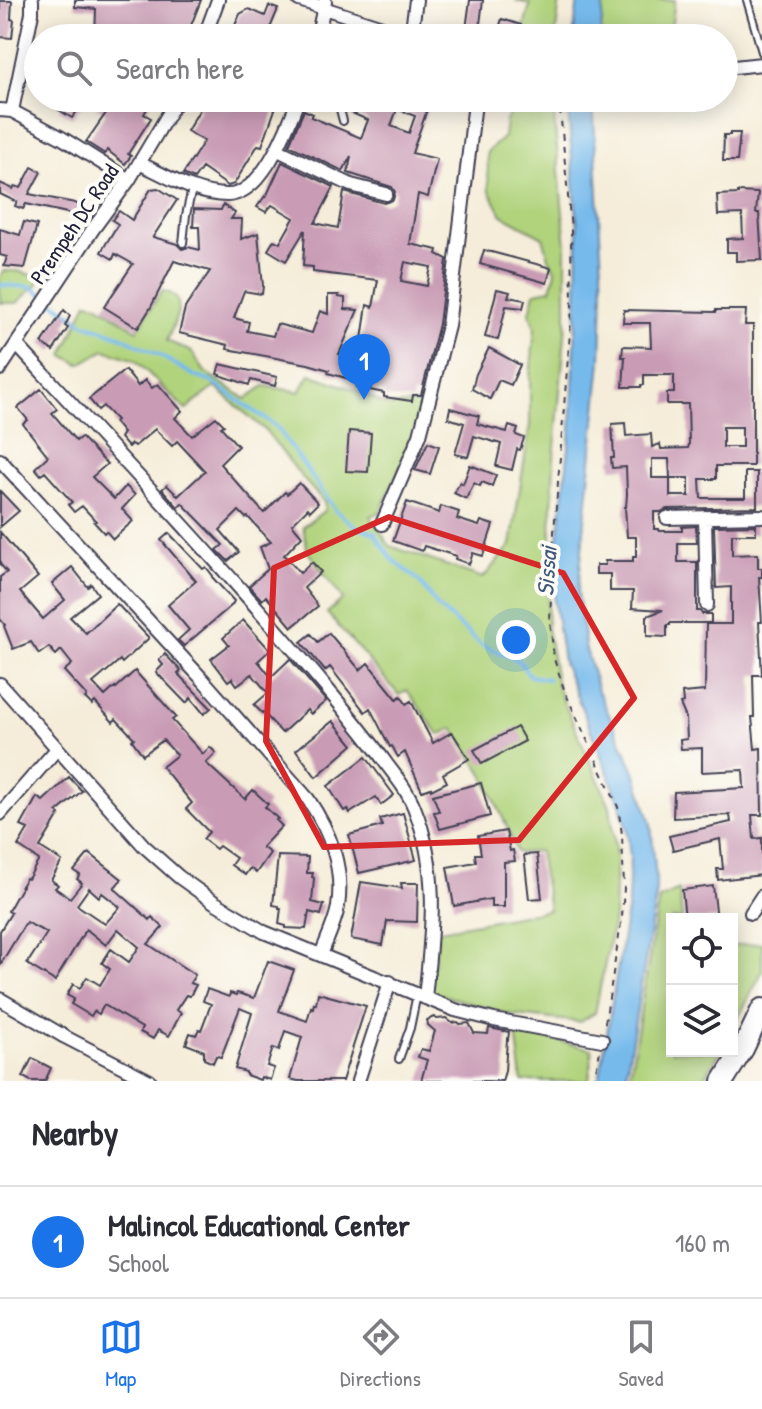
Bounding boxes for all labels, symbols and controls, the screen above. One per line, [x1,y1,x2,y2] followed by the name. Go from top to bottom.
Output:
[24,24,738,112] search box
[52,46,96,90] icon: search
[116,48,244,88] text: Search here
[23,158,125,290] street label: Prempeh DC Road
[338,334,390,400] pin: 1
[528,542,564,597] water label: Sissai
[496,620,536,660] your location
[666,913,738,1057] map controls
[666,913,738,985] button: locate
[666,985,738,1057] button: layers
[32,1110,118,1156] text: Nearby
[108,1205,410,1245] text: Malincol Educational Center
[53,1225,63,1260] text: 1
[675,1225,730,1260] text: 160 m
[108,1245,169,1280] text: School
[99,1315,143,1393] tab: Map
[340,1315,421,1393] tab: Directions
[618,1315,663,1393] tab: Saved

